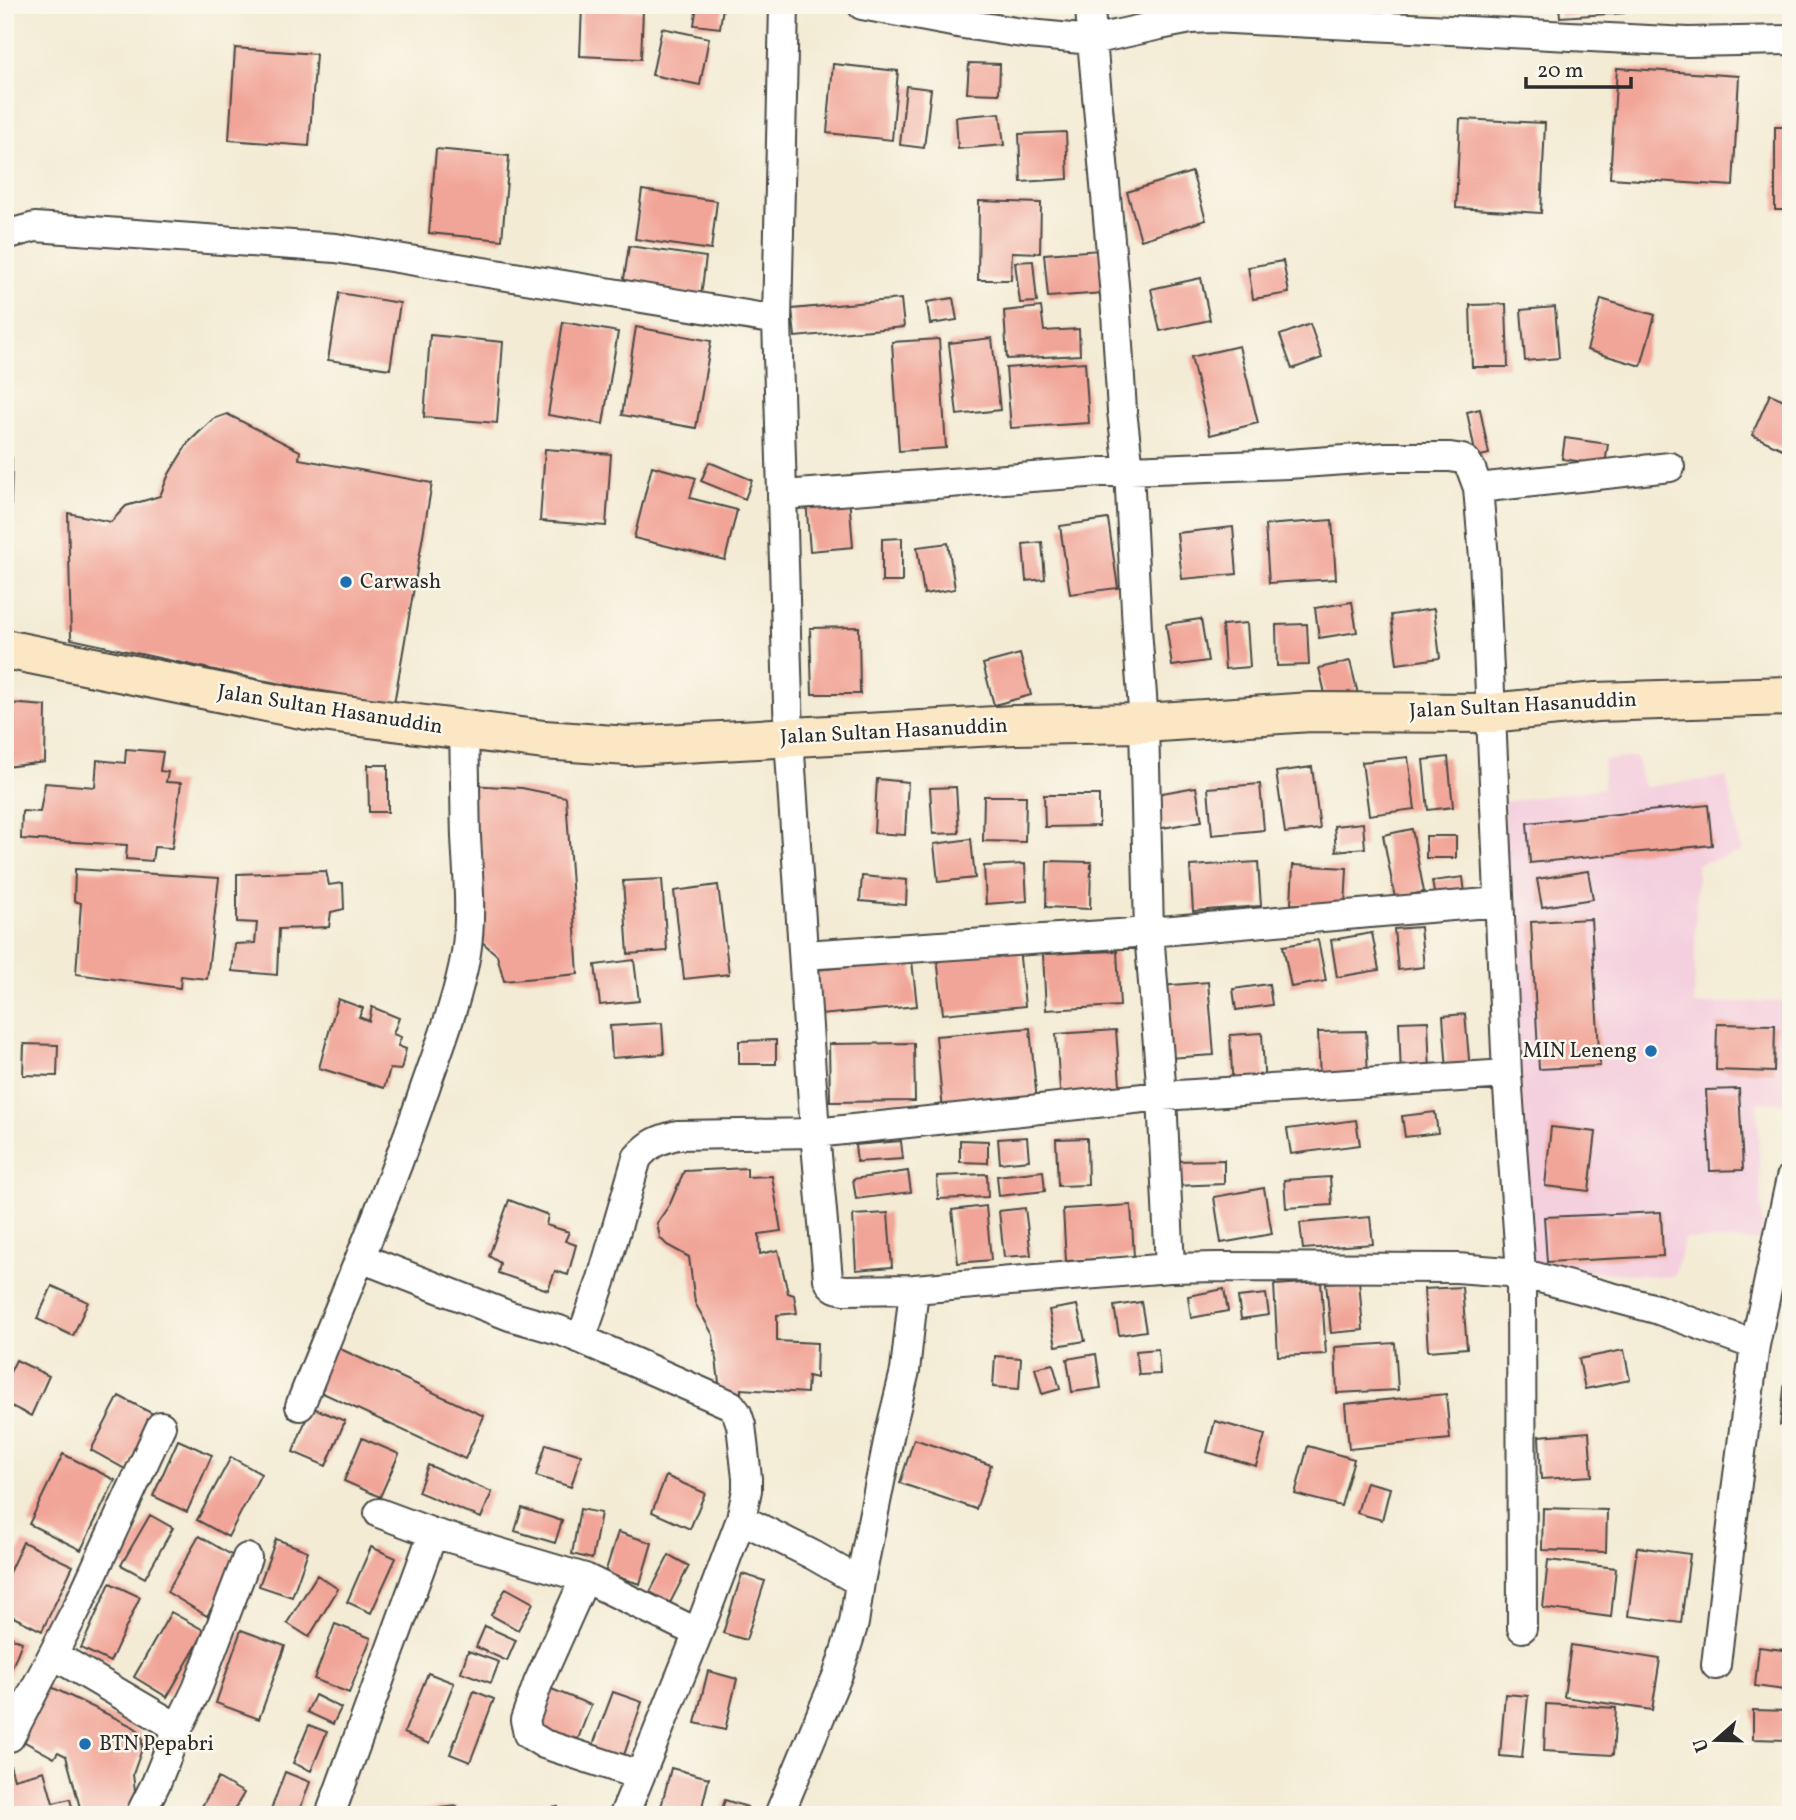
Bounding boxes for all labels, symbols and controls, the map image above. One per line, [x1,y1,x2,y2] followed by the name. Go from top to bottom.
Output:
[1526,46,1632,90] scale bar
[1537,57,1583,86] text: 20 m
[360,568,441,597] place label: Carwash
[338,574,354,590] marker: Carwash
[215,678,445,742] street label: Jalan Sultan Hasanuddin
[1409,686,1637,726] street label: Jalan Sultan Hasanuddin
[780,712,1008,752] street label: Jalan Sultan Hasanuddin
[1523,1037,1637,1066] place label: MIN Leneng
[1643,1043,1659,1059] marker: MIN Leneng
[1680,1704,1750,1774] north arrow
[99,1730,214,1759] place label: BTN Pepabri
[1687,1735,1716,1756] text: U
[77,1736,93,1752] marker: BTN Pepabri

